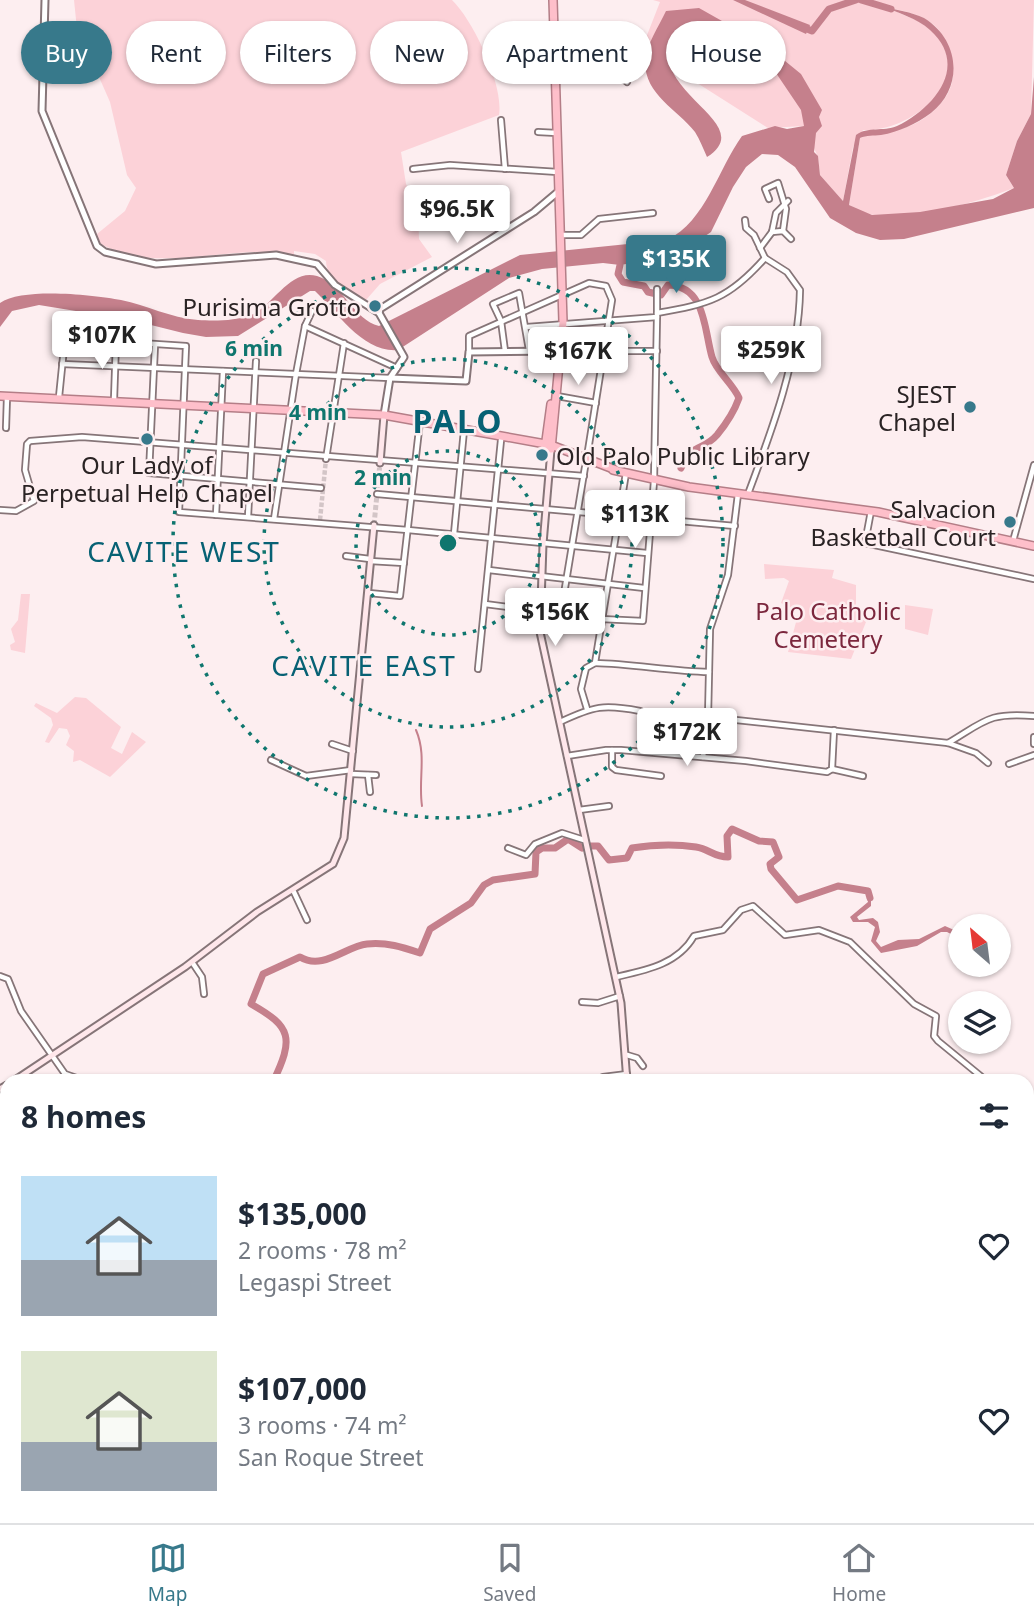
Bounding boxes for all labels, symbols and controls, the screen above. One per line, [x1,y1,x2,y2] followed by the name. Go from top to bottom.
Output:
[21,21,112,84] chip: Buy
[126,21,226,84] chip: Rent
[240,21,356,84] chip: Filters
[370,21,468,84] chip: New
[482,21,652,84] chip: Apartment
[666,21,786,84] chip: House
[400,186,514,245] pin: $96.5K
[420,192,494,224] text: $96.5K
[627,236,725,295] pin: $135K
[642,242,710,274] text: $135K
[182,290,361,323] place label: Purisima Grotto
[367,298,383,314] marker: Purisima Grotto
[53,312,151,371] pin: $107K
[68,318,136,350] text: $107K
[722,326,820,386] pin: $259K
[529,328,627,387] pin: $167K
[737,333,805,365] text: $259K
[225,334,283,362] text: 6 min
[544,334,612,366] text: $167K
[878,377,957,438] place label: SJEST Chapel
[289,398,347,426] text: 4 min
[413,399,503,442] district label: PALO
[962,399,978,415] marker: SJEST Chapel
[139,431,155,447] marker: Our Lady of Perpetual Help Chapel
[556,439,810,472] place label: Old Palo Public Library
[534,447,550,463] marker: Old Palo Public Library
[21,448,273,509] place label: Our Lady of Perpetual Help Chapel
[354,463,412,491] text: 2 min
[586,490,684,550] pin: $113K
[810,492,996,553] place label: Salvacion Basketball Court
[601,497,669,529] text: $113K
[1002,514,1018,530] marker: Salvacion Basketball Court
[436,531,460,555] centre of rings
[87,532,281,570] district label: CAVITE WEST
[506,588,604,648] pin: $156K
[755,594,901,655] park label: Palo Catholic Cemetery
[521,595,589,627] text: $156K
[271,646,457,684] district label: CAVITE EAST
[638,708,736,768] pin: $172K
[653,715,721,747] text: $172K
[948,914,1012,976] north arrow
[948,914,1011,1054] map controls
[948,991,1011,1054] button: layers
[21,1096,146,1137] text: 8 homes
[975,1097,1013,1135] icon: filters
[238,1193,367,1234] text: $135,000
[77,1204,161,1288] icon: home
[975,1227,1013,1265] icon: heart
[238,1234,407,1266] text: 2 rooms · 78 m²
[238,1266,391,1298] text: Legaspi Street
[238,1368,367,1409] text: $107,000
[77,1379,161,1463] icon: home
[975,1402,1013,1440] icon: heart
[238,1409,407,1441] text: 3 rooms · 74 m²
[238,1441,423,1473] text: San Roque Street
[148,1539,187,1607] tab: Map
[483,1539,536,1607] tab: Saved
[832,1539,886,1607] tab: Home

